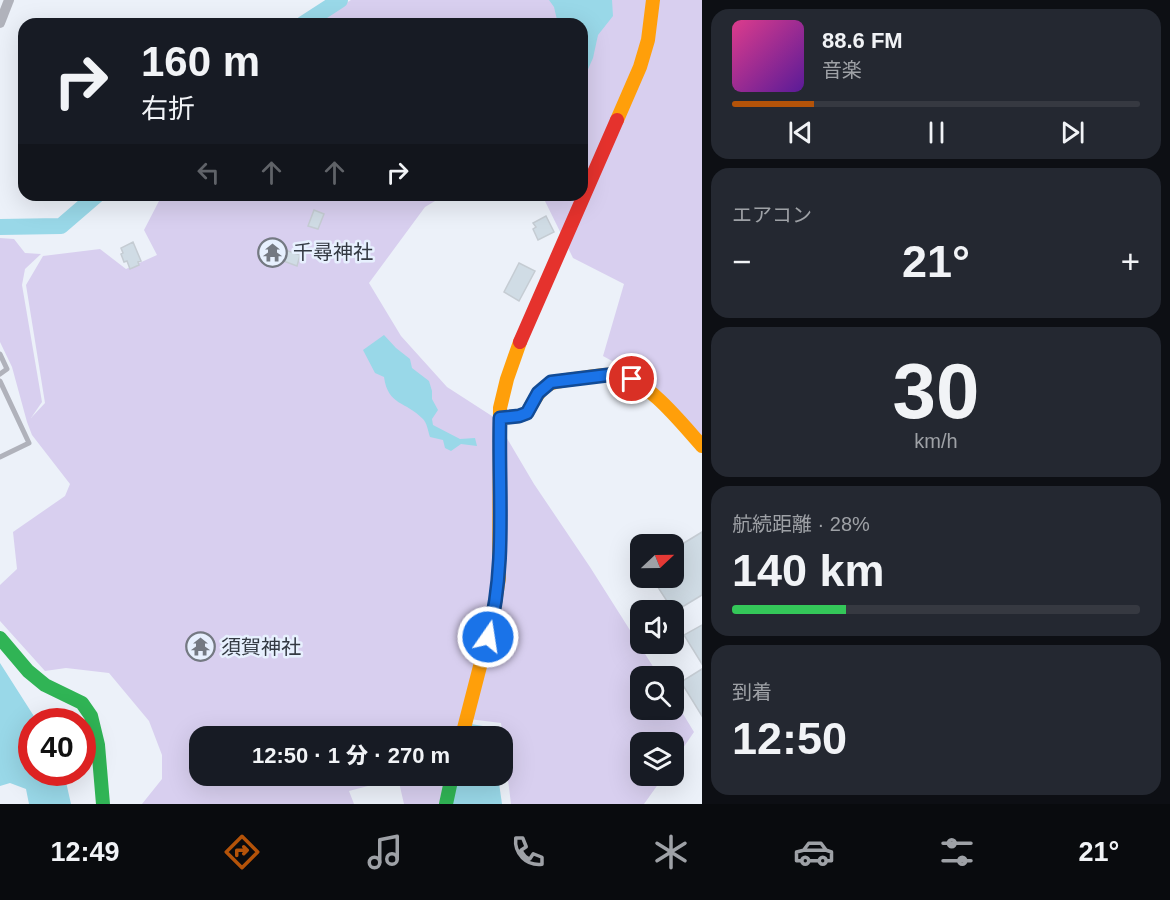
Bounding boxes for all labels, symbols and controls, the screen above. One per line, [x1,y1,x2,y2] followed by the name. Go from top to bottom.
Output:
[822,28,903,53] text: 88.6 FM
[141,38,260,85] text: 160 m
[42,42,120,120] icon: right
[822,59,862,81] text: 音楽
[141,94,195,124] text: 右折
[784,116,817,149] icon: previous
[920,116,953,149] icon: pause
[1056,116,1089,149] icon: next
[192,156,225,189] icon: left
[255,156,288,189] icon: ahead
[318,156,351,189] icon: ahead
[381,156,414,189] icon: right
[732,204,812,226] text: エアコン
[256,236,288,268] temple icon: 千尋神社
[902,236,970,287] text: 21°
[293,241,373,263] place label: 千尋神社
[732,243,751,280] text: −
[1121,243,1140,280] text: +
[893,347,979,435] text: 30
[606,353,657,404] pin
[615,362,648,395] icon: arrive
[914,430,958,452] text: km/h
[732,513,870,535] text: 航続距離 · 28%
[630,534,684,588] north arrow
[630,534,684,786] map controls
[732,545,885,596] text: 140 km
[630,600,684,654] button: sound
[456,605,520,669] position arrow
[184,631,216,663] temple icon: 須賀神社
[221,636,301,658] place label: 須賀神社
[630,666,684,720] button: search
[732,681,772,703] text: 到着
[18,708,96,786] speed limit sign: 40
[732,713,847,764] text: 12:50
[630,732,684,786] button: layers
[252,743,450,768] text: 12:50 · 1 分 · 270 m
[221,831,263,873] icon: directions
[364,831,406,873] icon: music
[507,831,549,873] icon: phone
[650,831,692,873] icon: climate
[793,831,835,873] icon: car
[936,831,978,873] icon: filters
[51,837,120,867] text: 12:49
[1079,837,1119,867] text: 21°

